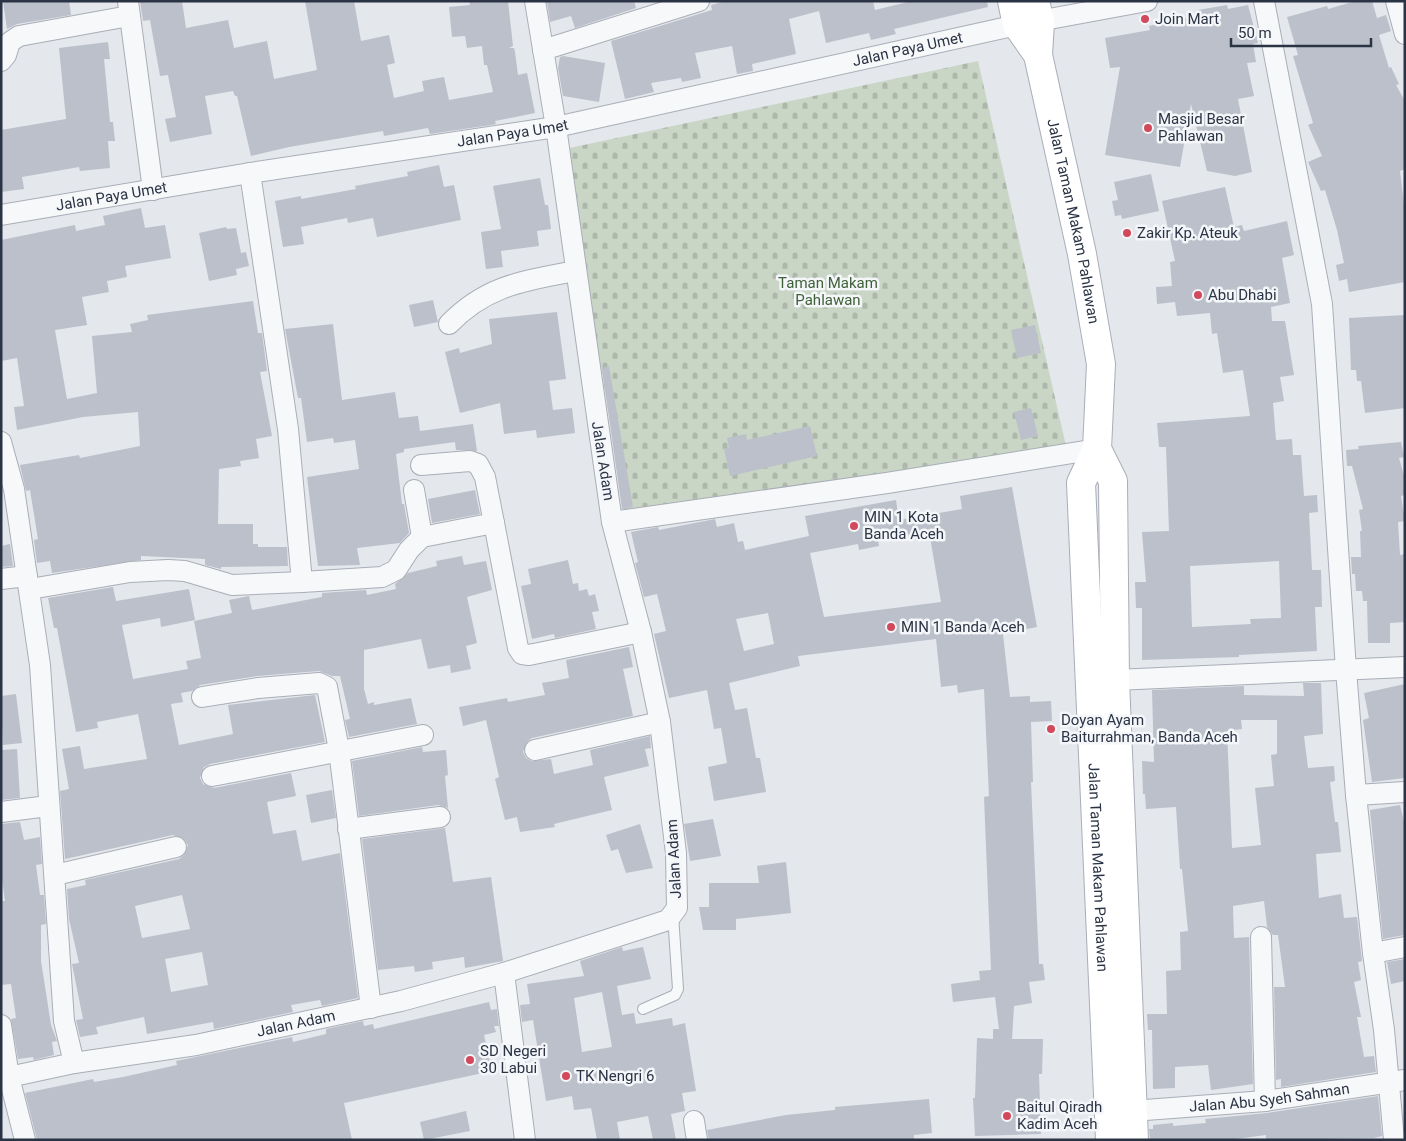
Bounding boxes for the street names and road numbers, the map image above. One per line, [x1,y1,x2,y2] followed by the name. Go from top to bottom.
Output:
[851,28,964,70] street label: Jalan Paya Umet
[456,116,570,151] street label: Jalan Paya Umet
[1043,117,1103,325] street label: Jalan Taman Makam Pahlawan
[54,178,168,215] street label: Jalan Paya Umet
[588,420,618,502] street label: Jalan Adam
[1084,763,1112,972] street label: Jalan Taman Makam Pahlawan
[663,819,685,899] street label: Jalan Adam
[255,1006,337,1041] street label: Jalan Adam
[1188,1079,1351,1116] street label: Jalan Abu Syeh Sahman

